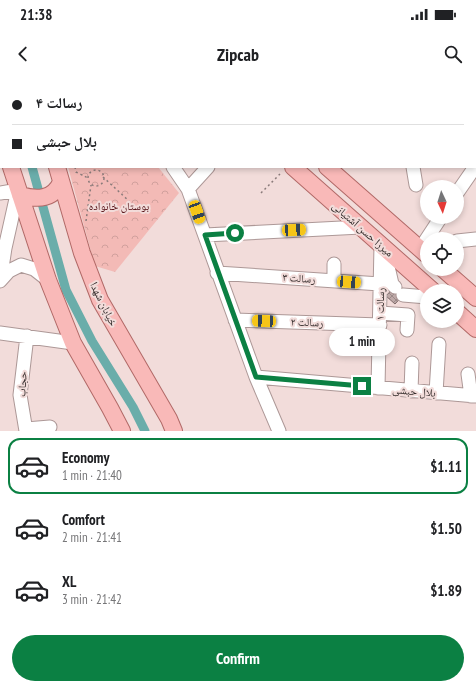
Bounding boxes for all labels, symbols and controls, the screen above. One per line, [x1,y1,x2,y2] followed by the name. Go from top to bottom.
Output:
[20,5,52,24] text: 21:38
[12,43,34,65] icon: back
[217,43,259,66] text: Zipcab
[442,43,464,65] icon: search
[36,93,82,112] text: رسالت ۴
[36,132,97,151] text: بلال حبشی
[420,180,464,224] north arrow
[420,180,464,328] map controls
[89,199,149,213] park label: بوستان خانواده
[187,199,207,225] car
[329,199,397,259] street label: میرزا حسن آشتیانی
[282,223,306,237] car
[226,224,244,242] route start
[420,232,464,276] button: locate
[282,270,316,286] street label: رسالت ۳
[337,275,361,289] car
[87,280,121,328] street label: خیابان شهدا
[420,284,464,328] button: layers
[373,287,387,321] street label: رسالت ۱
[290,314,324,330] street label: رسالت ۲
[252,315,276,327] car
[329,328,395,356] callout: 1 min
[349,333,375,350] text: 1 min
[14,371,30,397] street label: حجاب
[353,377,371,395] route end
[392,382,436,400] street label: بلال حبشی
[14,448,50,484] icon: car
[62,448,110,467] text: Economy
[430,457,462,476] text: $1.11
[62,467,122,484] text: 1 min · 21:40
[14,510,50,546] icon: car
[62,510,105,529] text: Comfort
[430,519,462,538] text: $1.50
[62,529,122,546] text: 2 min · 21:41
[14,572,50,608] icon: car
[62,572,76,591] text: XL
[430,581,462,600] text: $1.89
[62,591,122,608] text: 3 min · 21:42
[12,635,464,681] button: Confirm

